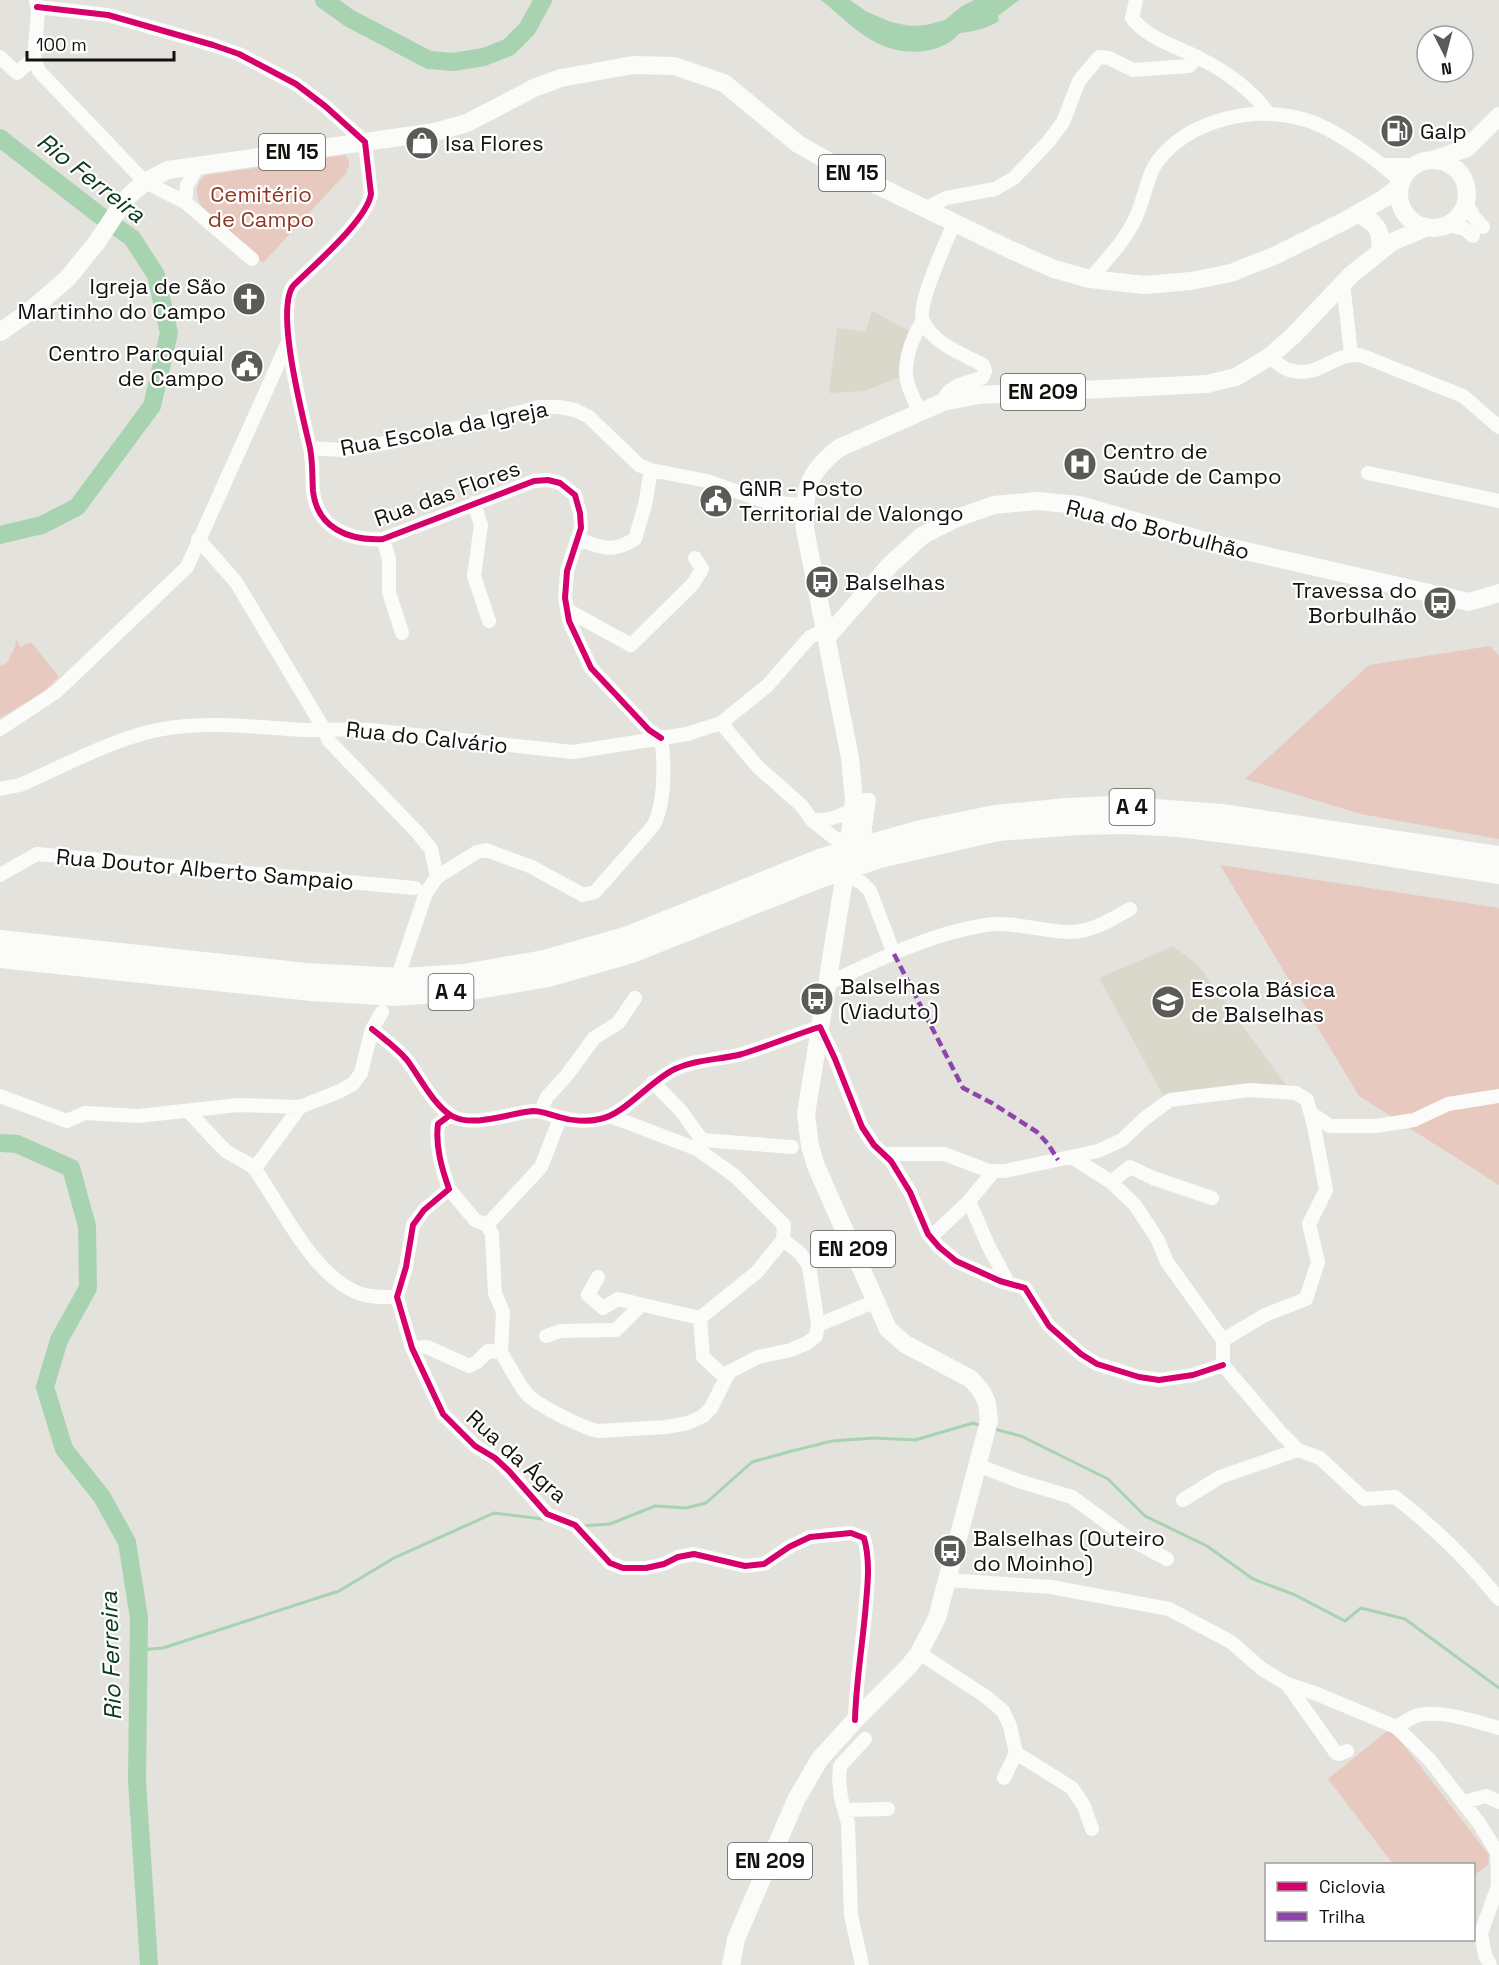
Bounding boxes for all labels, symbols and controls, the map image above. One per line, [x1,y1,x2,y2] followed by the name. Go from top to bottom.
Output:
[27,24,174,62] scale bar
[1415,24,1475,84] north arrow
[36,33,87,56] text: 100 m
[1440,57,1453,79] text: N
[1379,113,1415,149] fuel station icon: Galp
[1420,117,1467,145] place label: Galp
[404,125,440,161] shop icon: Isa Flores
[31,126,152,230] water label: Rio Ferreira
[445,129,544,157] place label: Isa Flores
[259,134,325,170] road number: EN 15
[819,155,885,191] road number: EN 15
[208,180,314,233] park label: Cemitério de Campo
[17,272,226,325] place label: Igreja de São Martinho do Campo
[231,281,267,317] church icon: Igreja de São Martinho do Campo
[48,339,224,392] place label: Centro Paroquial de Campo
[229,348,265,384] public building icon: Centro Paroquial de Campo
[1001,374,1085,410] road number: EN 209
[338,394,551,462] street label: Rua Escola da Igreja
[1103,437,1281,490] place label: Centro de Saúde de Campo
[1062,446,1098,482] hospital icon: Centro de Saúde de Campo
[370,454,524,532] street label: Rua das Flores
[739,474,964,527] place label: GNR - Posto Territorial de Valongo
[698,483,734,519] public building icon: GNR - Posto Territorial de Valongo
[1063,493,1253,565] street label: Rua do Borbulhão
[804,564,840,600] bus stop icon: Balselhas
[845,568,945,596] place label: Balselhas
[1292,576,1417,629] place label: Travessa do Borbulhão
[1422,585,1458,621] bus stop icon: Travessa do Borbulhão
[345,715,509,759] street label: Rua do Calvário
[1110,789,1154,825] road number: A 4
[55,842,355,896] street label: Rua Doutor Alberto Sampaio
[840,972,940,1025] place label: Balselhas (Viaduto)
[428,974,474,1010] road number: A 4
[1191,975,1336,1028] place label: Escola Básica de Balselhas
[799,981,835,1017] bus stop icon: Balselhas (Viaduto)
[1150,984,1186,1020] school or university icon: Escola Básica de Balselhas
[811,1231,895,1267] road number: EN 209
[461,1403,574,1509] street label: Rua da Ágra
[973,1524,1165,1577] place label: Balselhas (Outeiro do Moinho)
[932,1533,968,1569] bus stop icon: Balselhas (Outeiro do Moinho)
[93,1591,128,1721] water label: Rio Ferreira
[728,1843,812,1879] road number: EN 209
[1265,1863,1475,1941] legend
[1319,1875,1385,1898] text: Ciclovia
[1319,1905,1365,1928] text: Trilha

